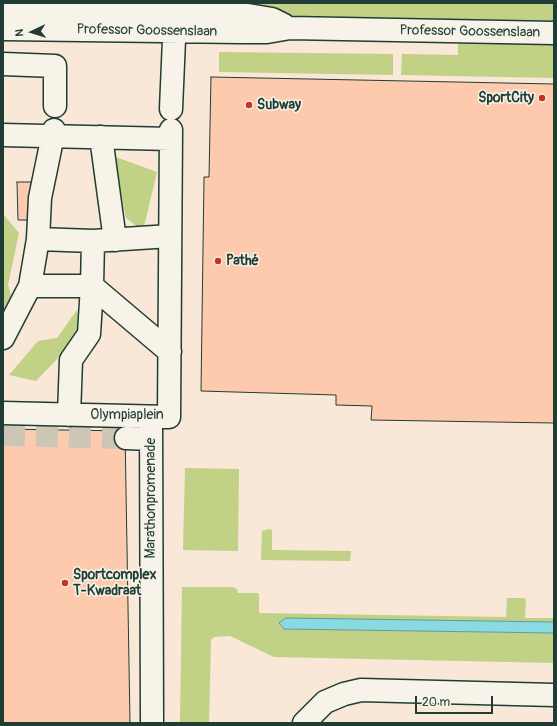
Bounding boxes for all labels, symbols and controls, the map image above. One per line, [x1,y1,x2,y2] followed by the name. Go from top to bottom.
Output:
[12,12,52,52] north arrow
[77,21,217,41] street label: Professor Goossenslaan
[400,22,540,42] street label: Professor Goossenslaan
[13,29,26,37] text: N
[478,90,534,106] place label: SportCity
[537,93,547,103] marker: SportCity
[257,97,301,113] place label: Subway
[244,100,254,110] marker: Subway
[226,253,259,269] place label: Pathé
[213,256,223,266] marker: Pathé
[90,407,164,423] street label: Olympiaplein
[143,437,159,559] street label: Marathonpromenade
[73,567,156,600] place label: Sportcomplex T-Kwadraat
[60,578,70,588] marker: Sportcomplex T-Kwadraat
[417,688,495,714] scale bar
[422,695,450,710] text: 20 m

